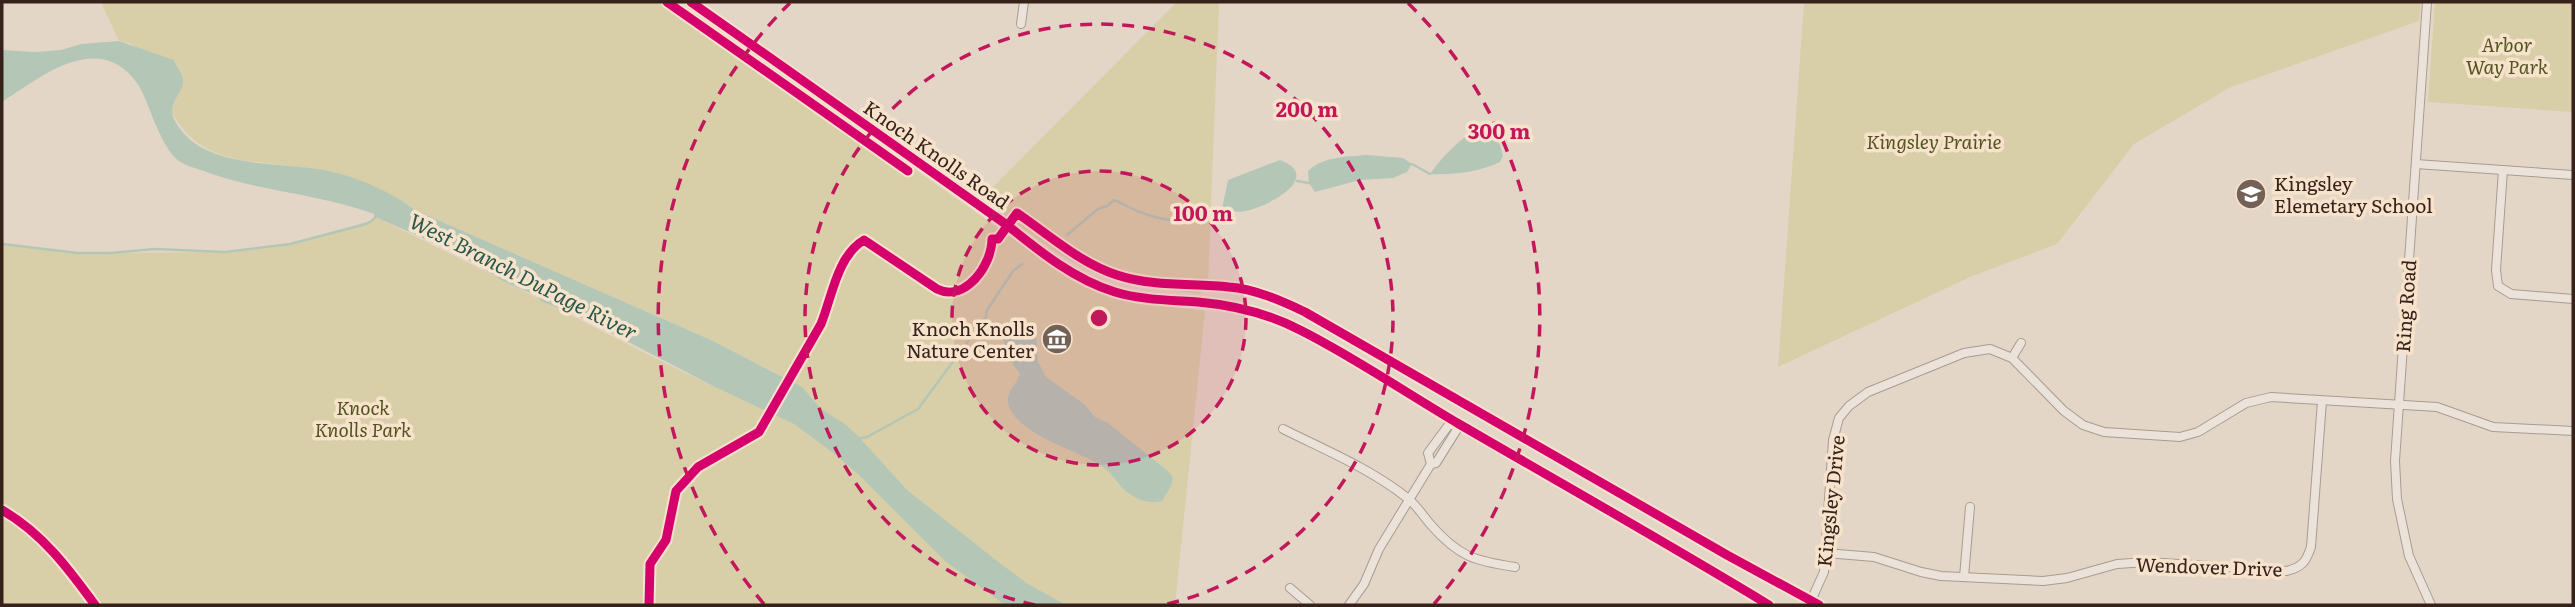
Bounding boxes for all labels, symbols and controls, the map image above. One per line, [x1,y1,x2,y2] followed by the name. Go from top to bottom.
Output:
[2466,30,2549,80] park label: Arbor Way Park
[1276,92,1338,123] text: 200 m
[858,93,1016,215] street label: Knoch Knolls Road
[1468,114,1530,145] text: 300 m
[1866,127,2002,155] park label: Kingsley Prairie
[2274,169,2433,219] place label: Kingsley Elemetary School
[2234,177,2268,211] school or university icon: Kingsley Elemetary School
[1173,196,1233,227] text: 100 m
[405,204,644,346] water label: West Branch DuPage River
[2388,258,2422,353] street label: Ring Road
[1087,306,1111,330] centre of rings
[906,314,1034,364] place label: Knoch Knolls Nature Center
[1040,322,1074,356] museum icon: Knoch Knolls Nature Center
[314,393,412,443] park label: Knock Knolls Park
[1809,434,1851,568] street label: Kingsley Drive
[2135,549,2283,583] street label: Wendover Drive

